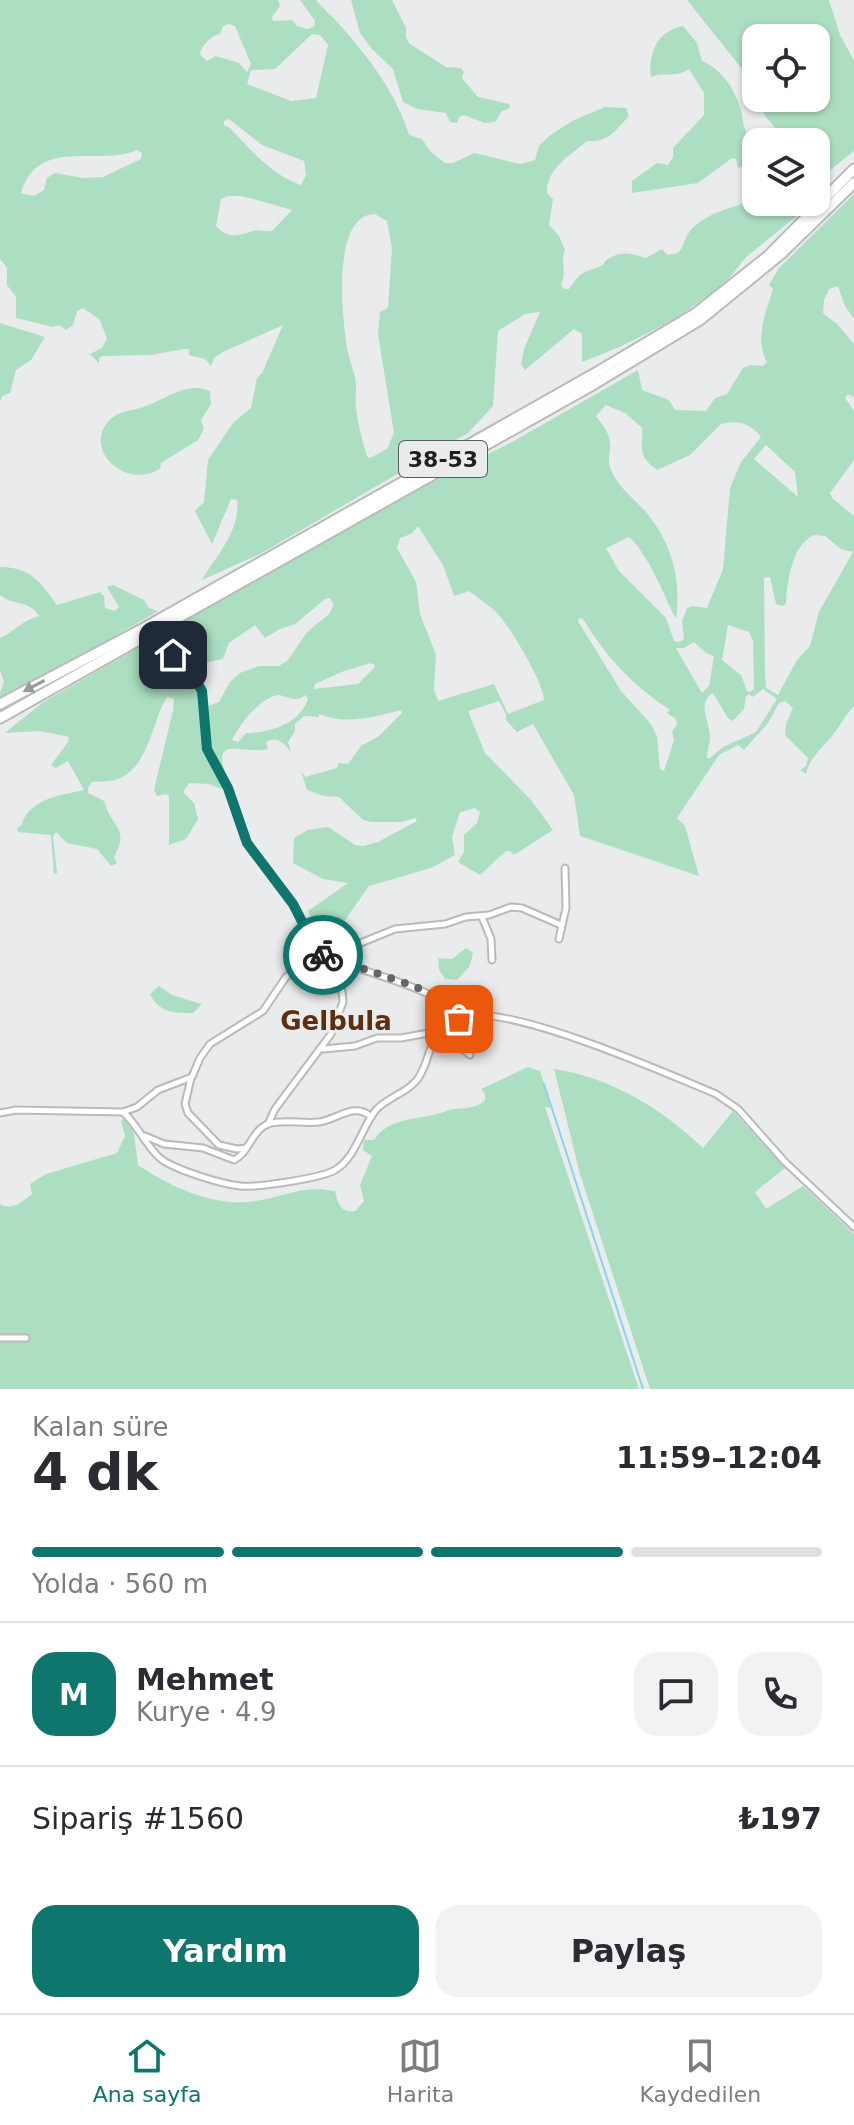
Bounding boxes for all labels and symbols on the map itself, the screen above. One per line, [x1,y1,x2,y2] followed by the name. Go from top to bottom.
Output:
[399,441,487,477] road number: 38-53
[139,621,207,689] pin
[23,679,46,692] one-way arrow
[283,915,363,995] courier
[425,985,493,1053] pin
[280,1006,392,1036] district label: Gelbula

